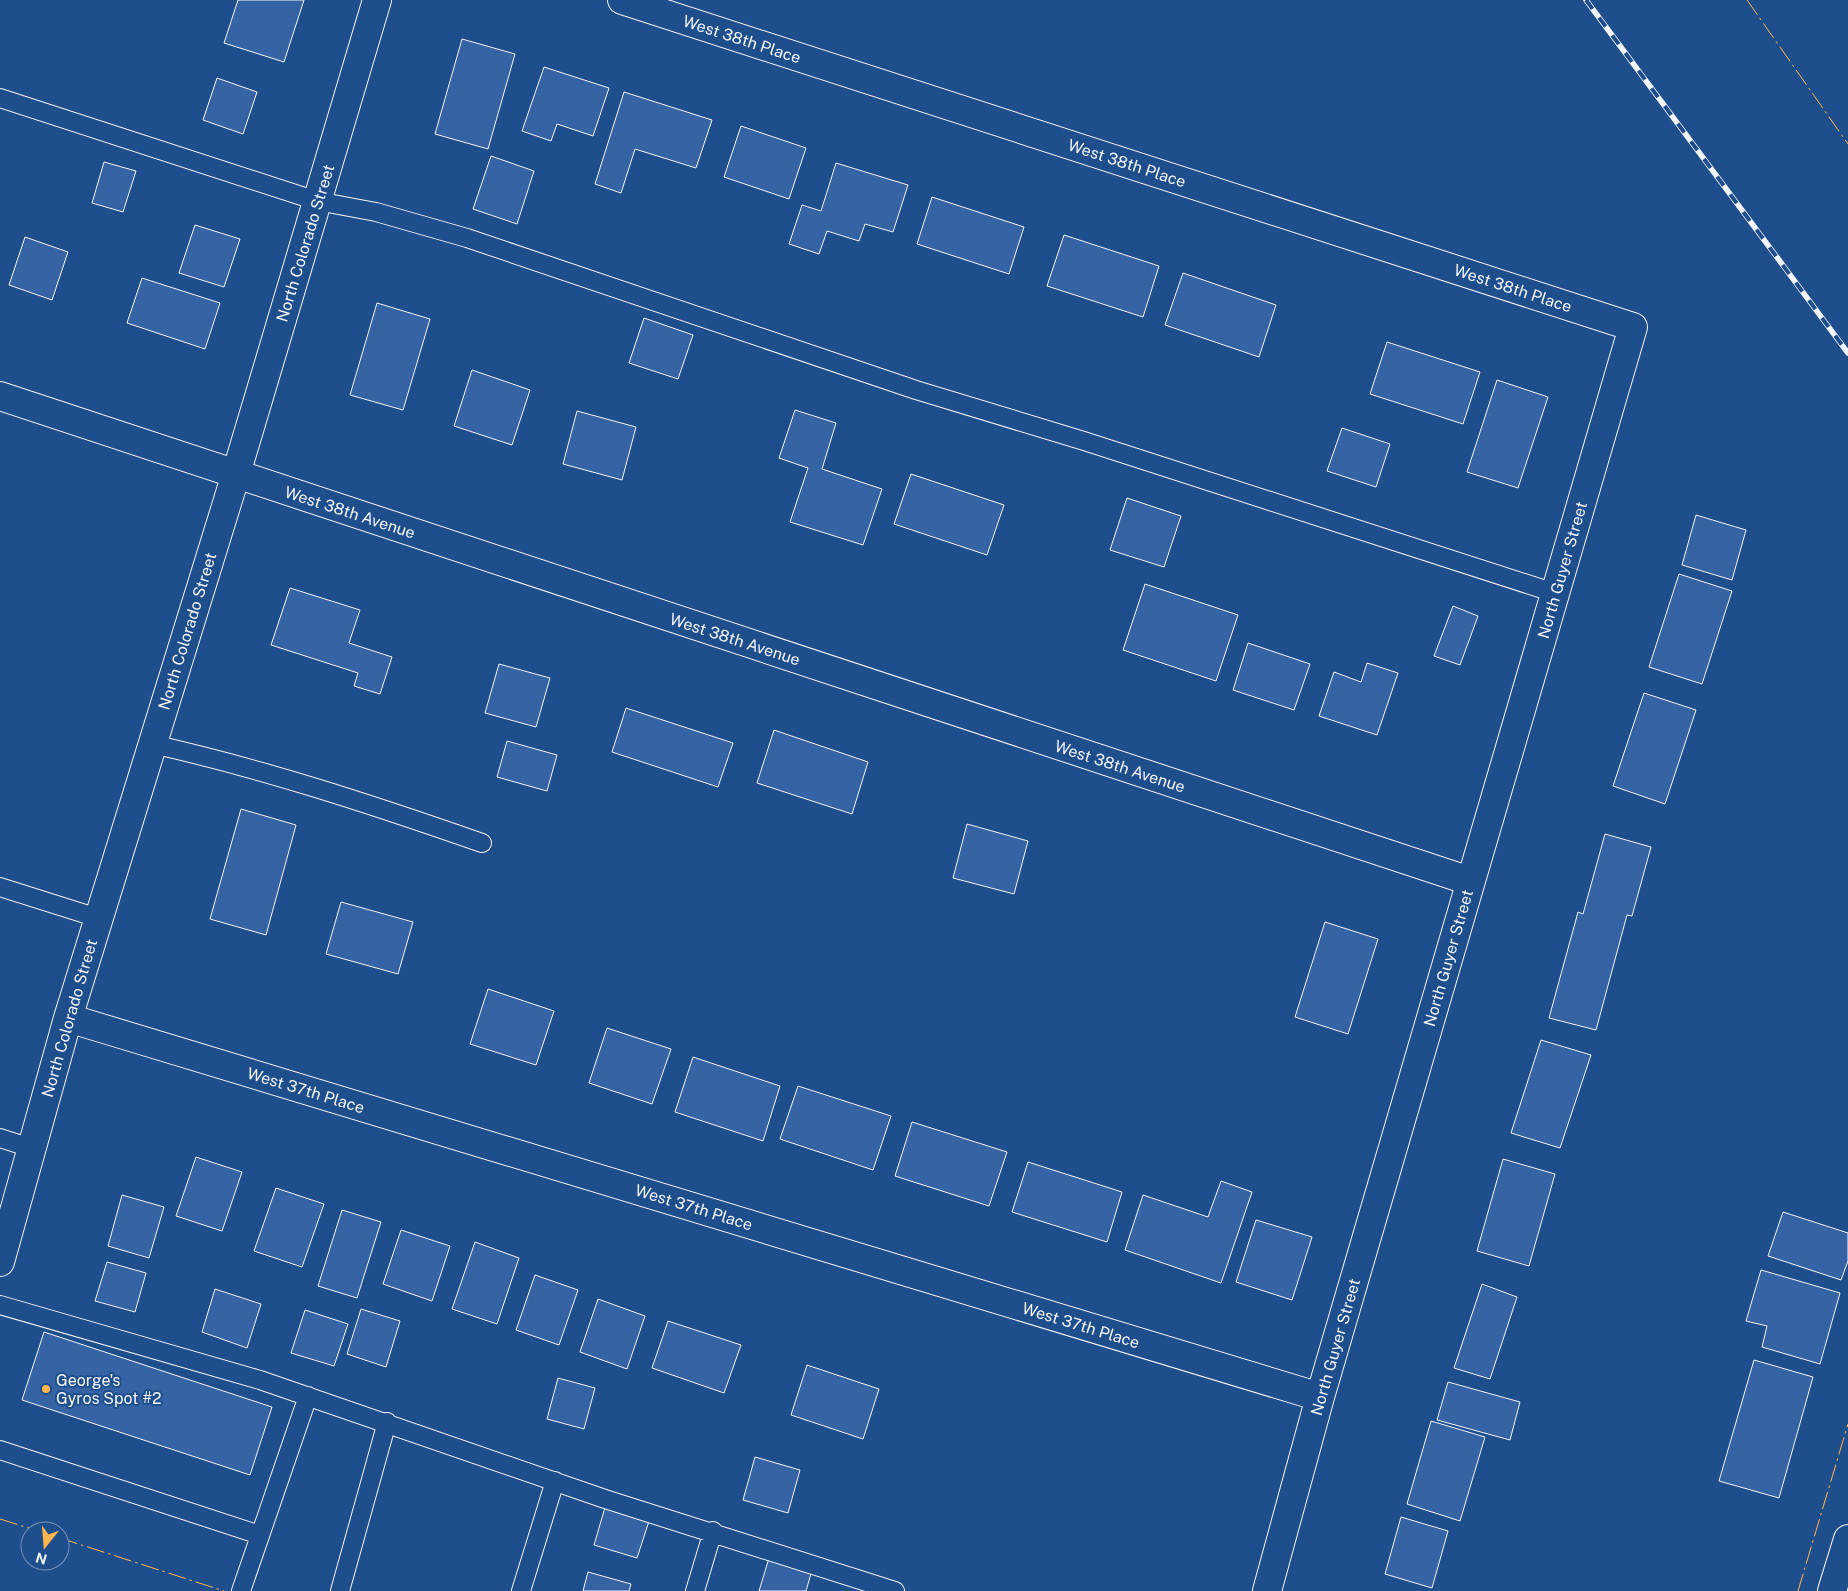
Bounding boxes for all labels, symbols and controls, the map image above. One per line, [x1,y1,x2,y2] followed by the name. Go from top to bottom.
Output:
[681,11,803,67] street label: West 38th Place
[1066,135,1188,191] street label: West 38th Place
[272,162,339,324] street label: North Colorado Street
[1452,260,1574,316] street label: West 38th Place
[282,482,418,543] street label: West 38th Avenue
[1534,499,1591,641] street label: North Guyer Street
[154,550,221,712] street label: North Colorado Street
[667,609,803,670] street label: West 38th Avenue
[1052,736,1188,797] street label: West 38th Avenue
[1420,887,1477,1029] street label: North Guyer Street
[38,937,101,1099] street label: North Colorado Street
[245,1064,367,1117] street label: West 37th Place
[633,1181,755,1234] street label: West 37th Place
[1307,1276,1364,1418] street label: North Guyer Street
[1020,1299,1142,1352] street label: West 37th Place
[56,1371,162,1408] place label: George's Gyros Spot #2
[40,1383,52,1395] marker: George's Gyros Spot #2
[20,1521,70,1571] north arrow
[34,1549,49,1568] text: N

